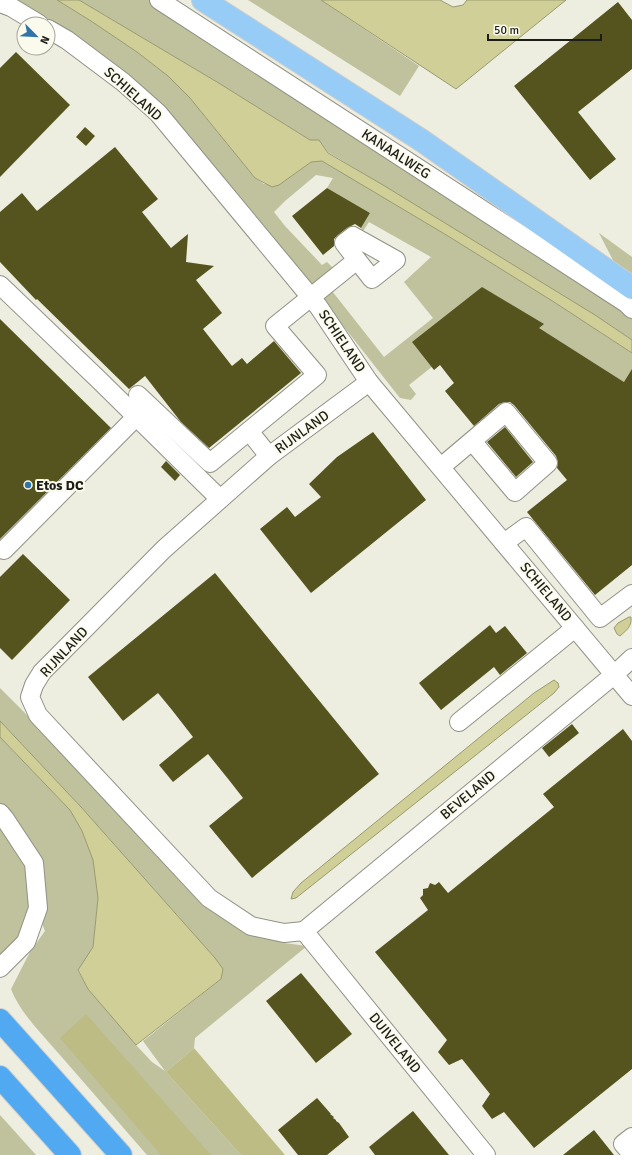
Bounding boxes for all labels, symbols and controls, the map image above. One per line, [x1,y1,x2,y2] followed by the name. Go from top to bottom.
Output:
[16,16,56,56] north arrow
[488,16,601,42] scale bar
[494,23,519,38] text: 50 m
[37,34,52,46] text: N
[101,64,165,124] street label: SCHIELAND
[358,125,434,183] street label: KANAALWEG
[315,306,369,376] street label: SCHIELAND
[272,407,332,457] street label: RIJNLAND
[36,477,84,494] place label: Etos DC
[23,480,33,490] marker: Etos DC
[516,559,576,625] street label: SCHIELAND
[36,623,92,681] street label: RIJNLAND
[437,767,499,823] street label: BEVELAND
[365,1009,425,1077] street label: DUIVELAND

